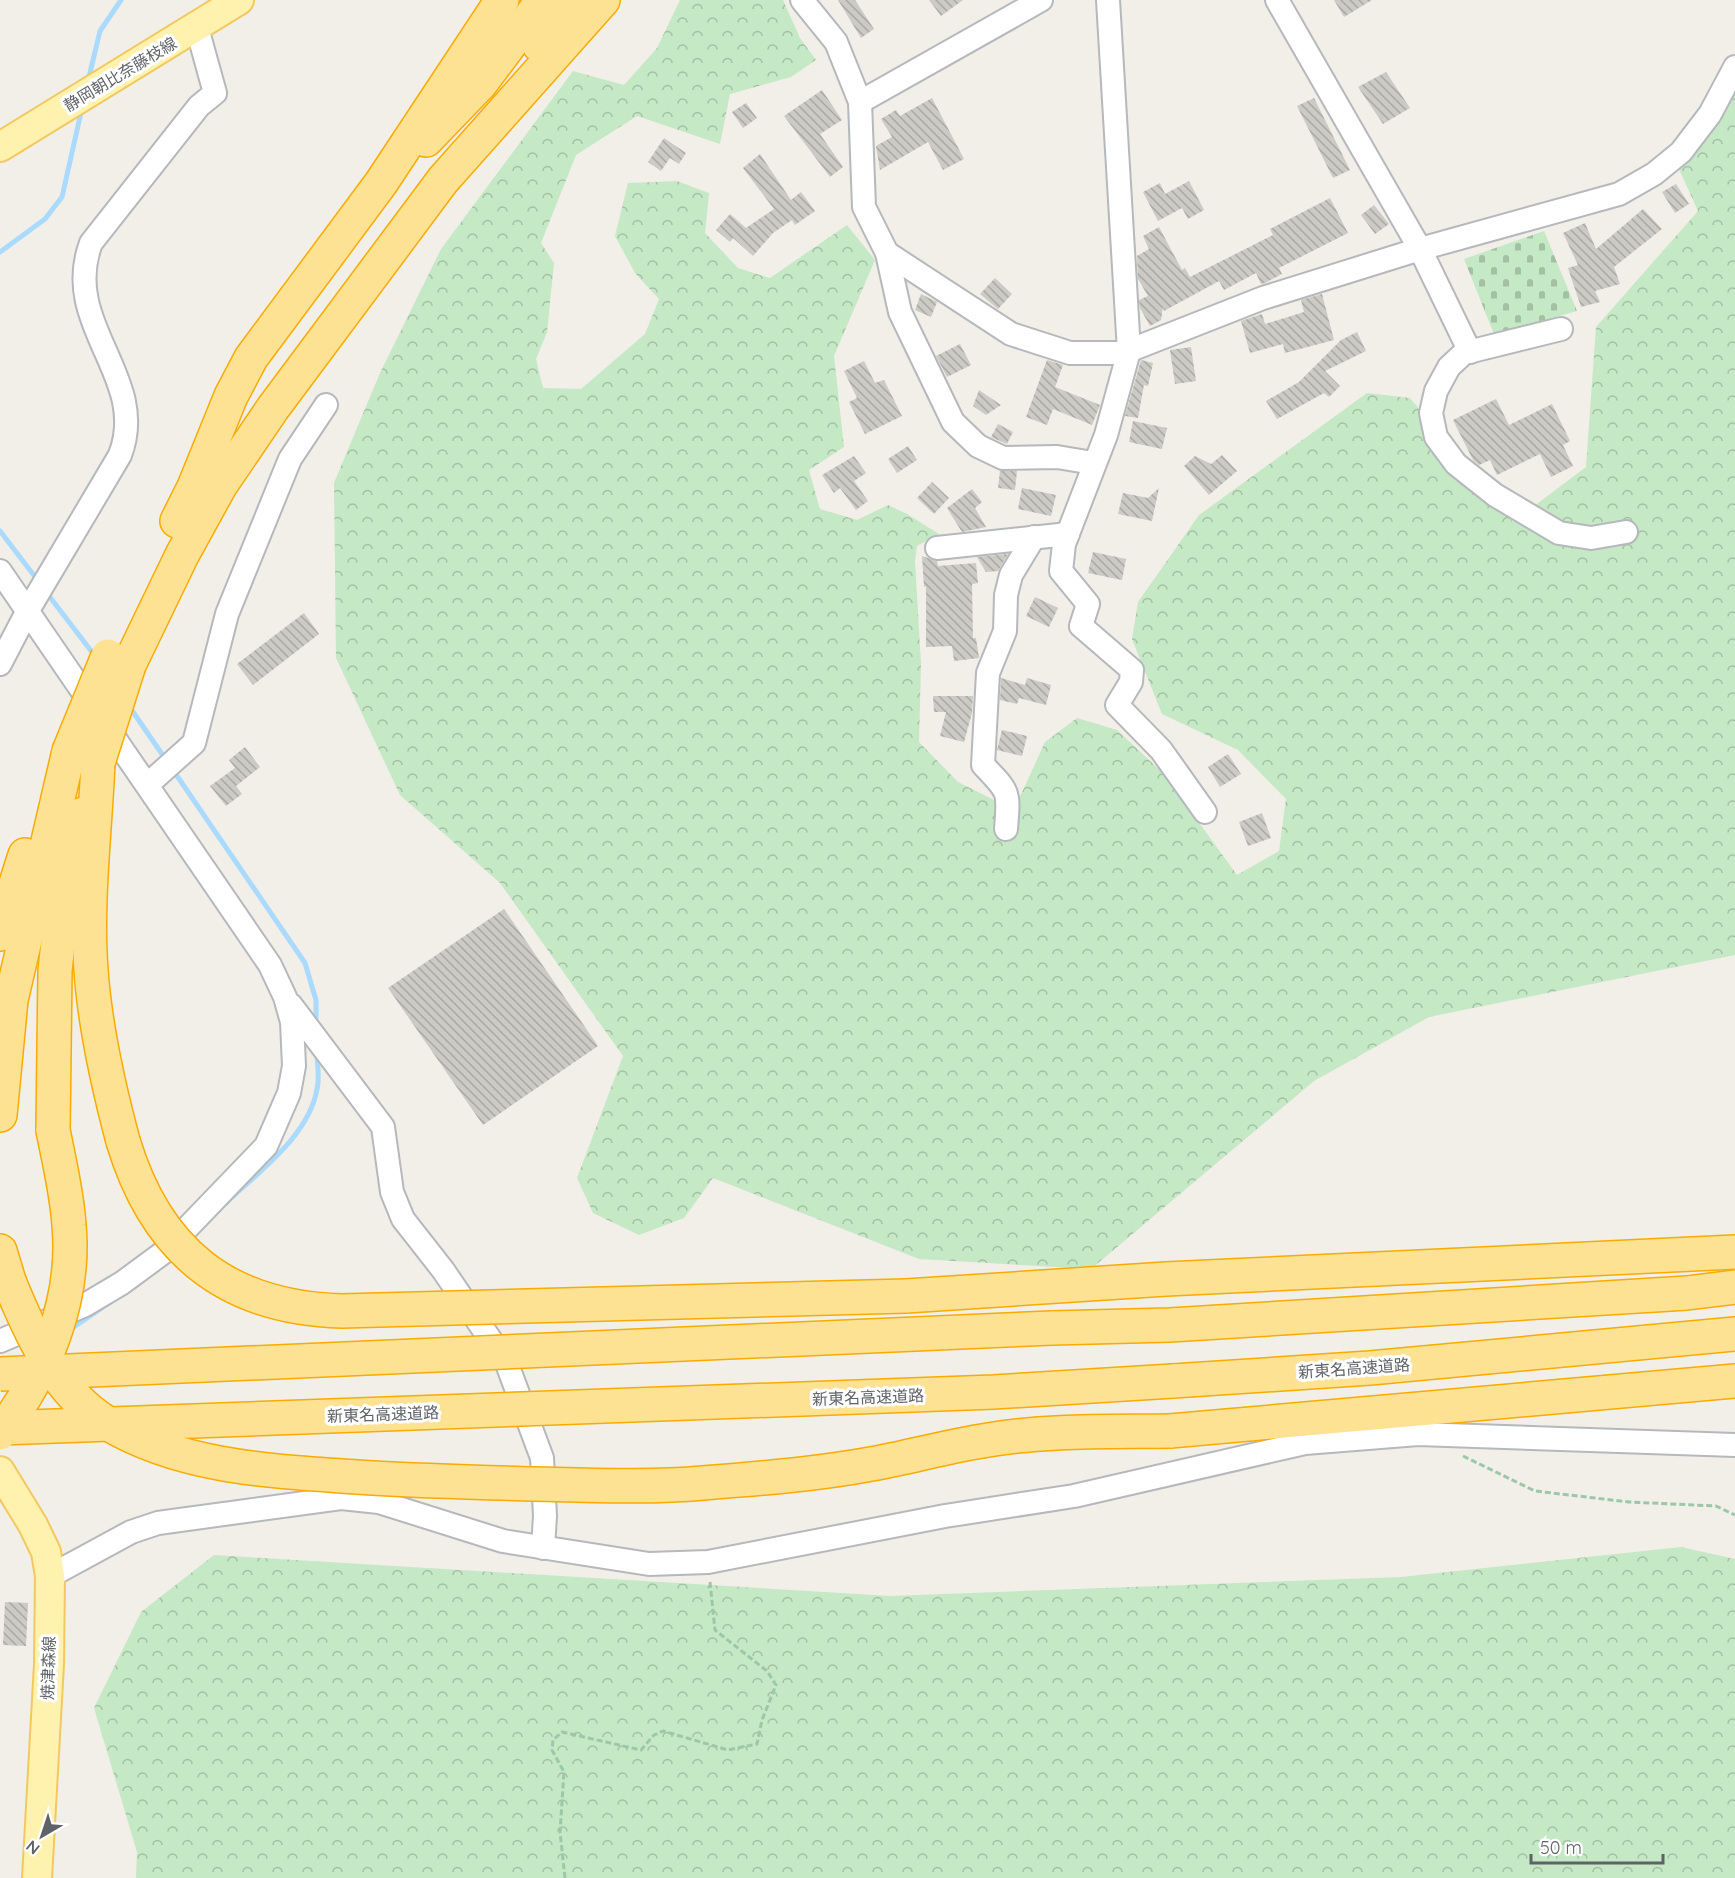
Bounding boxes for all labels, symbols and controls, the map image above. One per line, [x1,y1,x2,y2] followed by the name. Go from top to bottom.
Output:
[60,32,180,116] street label: 静岡朝比奈藤枝線
[1297,1354,1411,1382] street label: 新東名高速道路
[812,1385,924,1409] street label: 新東名高速道路
[327,1402,439,1426] street label: 新東名高速道路
[37,1636,59,1700] street label: 焼津森線
[12,1806,72,1866] north arrow
[1531,1827,1663,1865] scale bar
[22,1836,43,1859] text: N
[1540,1836,1582,1859] text: 50 m

